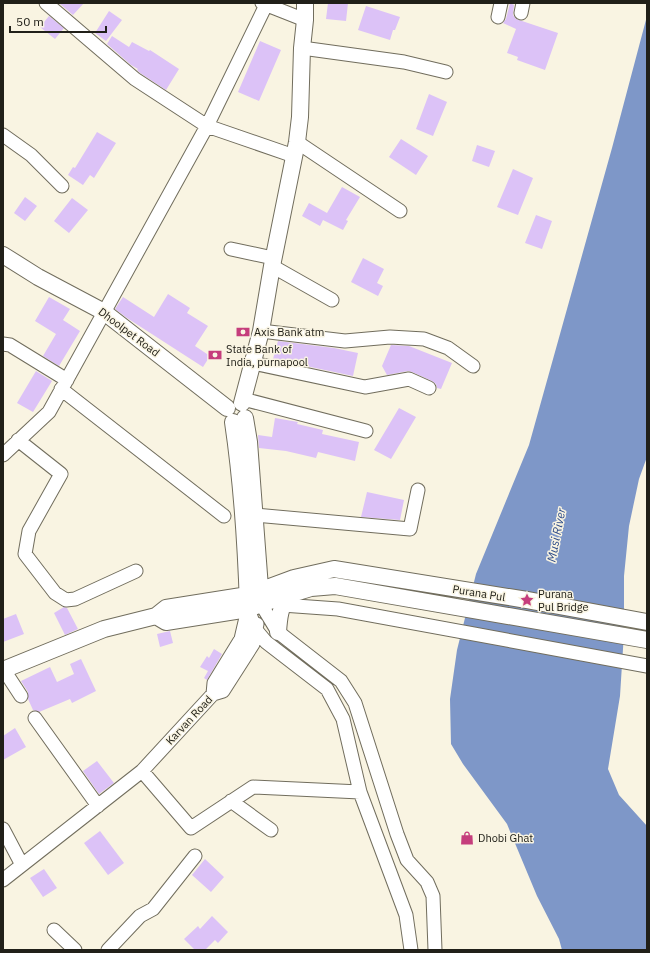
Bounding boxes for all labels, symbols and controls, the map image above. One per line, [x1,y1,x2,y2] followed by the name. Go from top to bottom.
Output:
[10,8,106,34] scale bar
[16,14,44,29] text: 50 m
[96,304,162,360] street label: Dhoolpet Road
[235,324,251,340] bank icon: Axis Bank atm
[254,325,324,339] place label: Axis Bank atm
[226,342,308,369] place label: State Bank of India, purnapool
[207,347,223,363] bank icon: State Bank of India, purnapool
[543,506,569,563] water label: Musi River
[452,582,506,604] street label: Purana Pul
[538,587,589,614] place label: Purana Pul Bridge
[519,592,535,608] place icon: Purana Pul Bridge
[163,692,215,748] street label: Karvan Road
[459,830,475,846] shop icon: Dhobi Ghat
[478,831,533,845] place label: Dhobi Ghat

